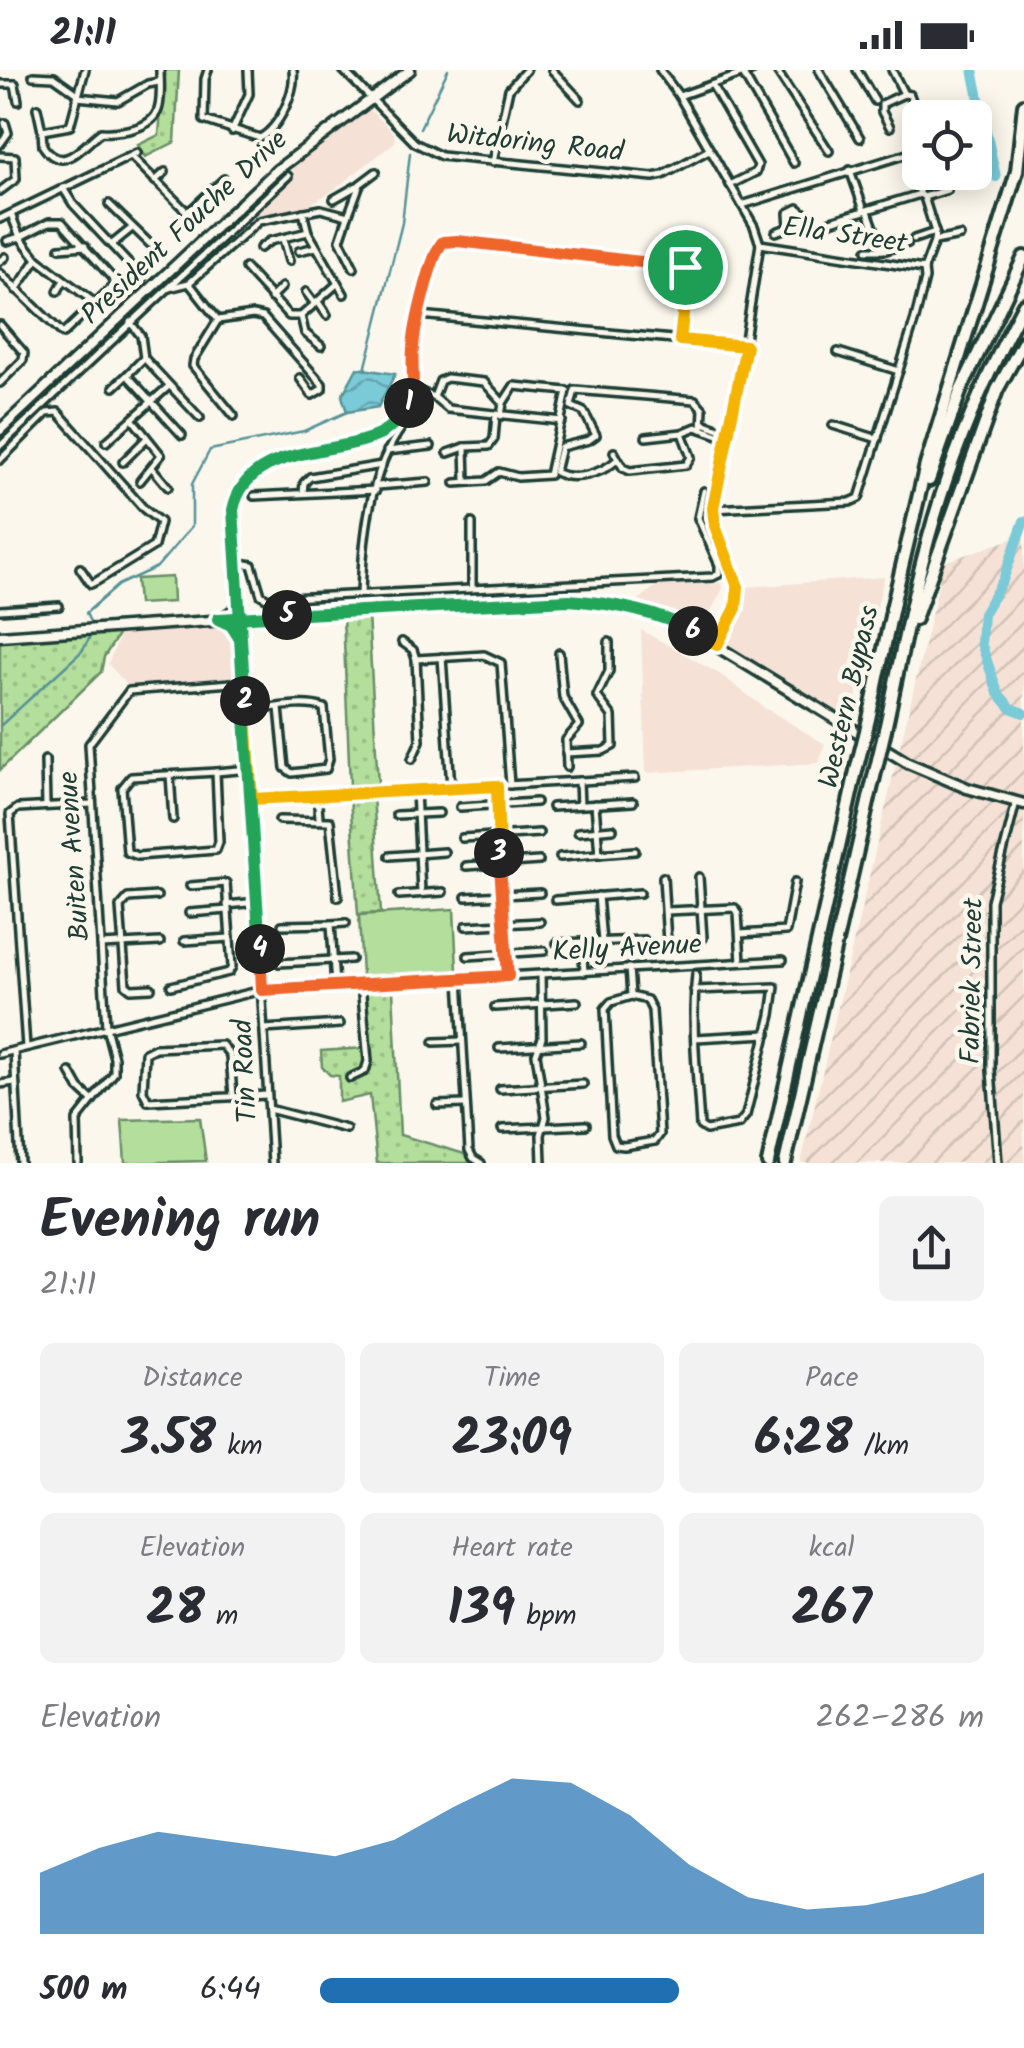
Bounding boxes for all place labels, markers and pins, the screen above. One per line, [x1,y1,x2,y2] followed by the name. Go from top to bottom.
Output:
[643,225,728,310] pin
[384,378,434,428] pin: 1
[262,590,312,640] pin: 5
[668,606,718,656] pin: 6
[220,676,270,726] pin: 2
[474,828,524,878] pin: 3
[235,924,285,974] pin: 4

